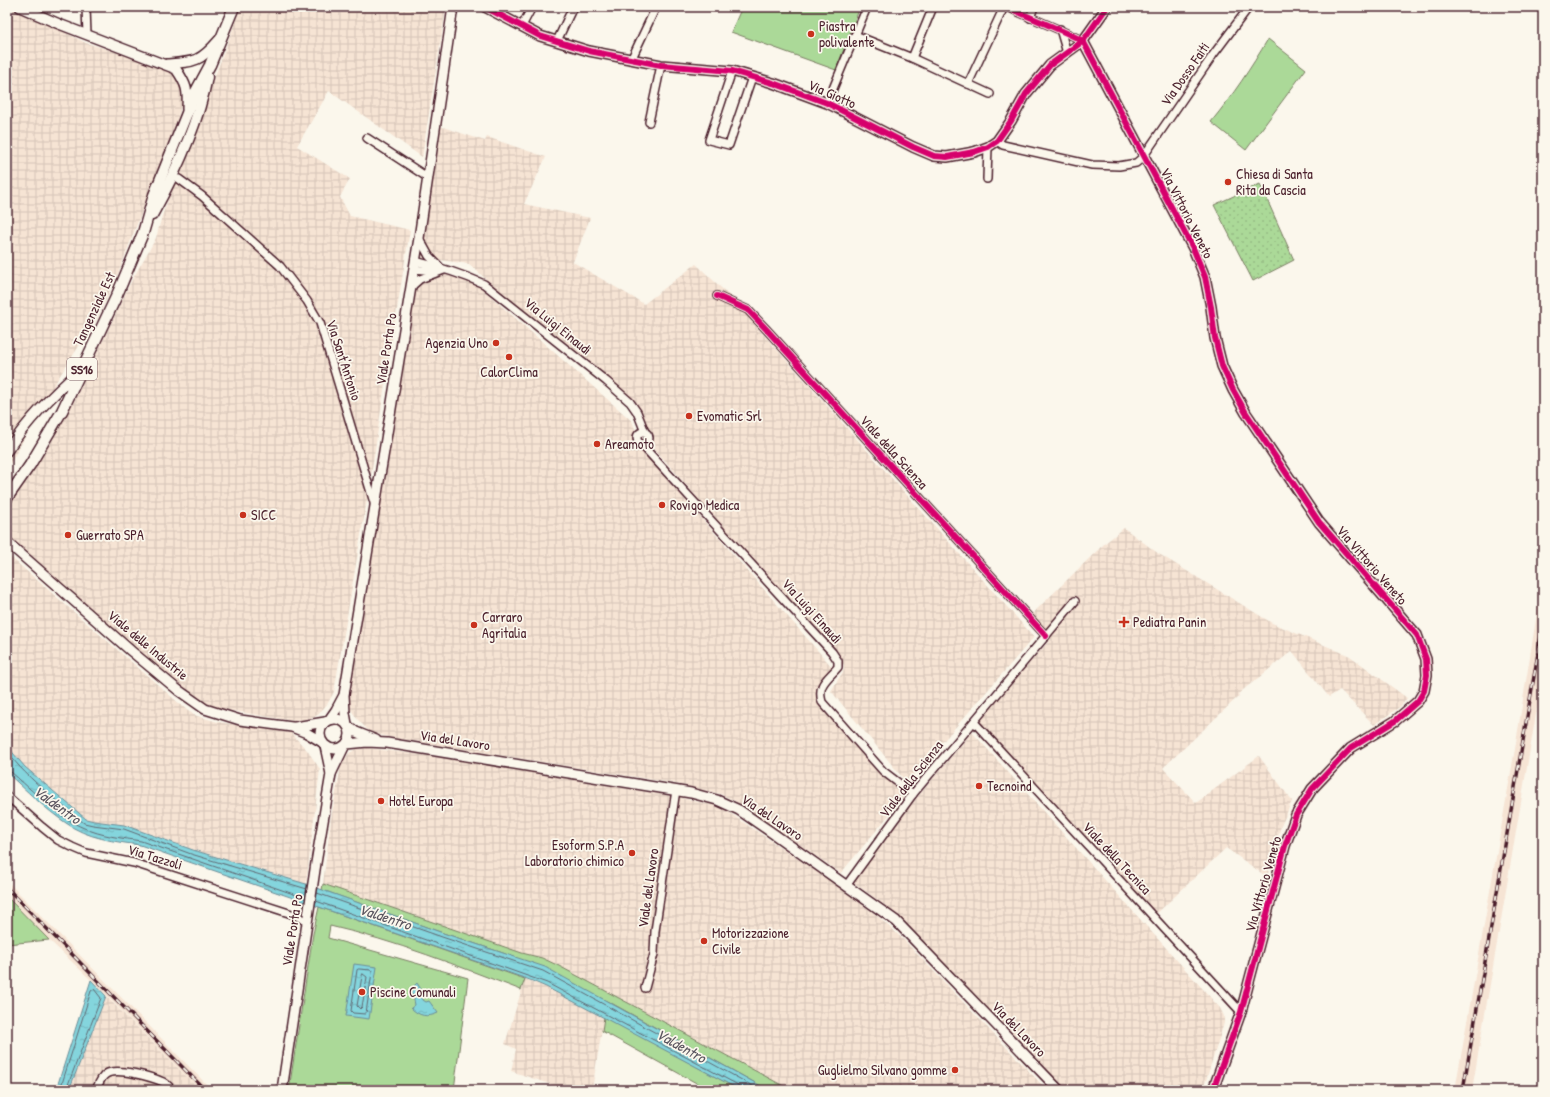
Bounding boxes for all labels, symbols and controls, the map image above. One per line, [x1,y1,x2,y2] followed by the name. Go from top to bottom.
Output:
[819,16,875,52] place label: Piastra polivalente
[806,29,816,39] marker: Piastra polivalente
[1156,38,1213,109] street label: Via Dosso Faiti
[805,75,859,113] street label: Via Giotto
[1156,164,1219,262] street label: Via Vittorio Veneto
[1236,164,1313,199] place label: Chiesa di Santa Rita da Cascia
[1223,177,1233,187] marker: Chiesa di Santa Rita da Cascia
[68,268,120,349] street label: Tangenziale Est
[520,293,596,359] street label: Via Luigi Einaudi
[370,311,401,386] street label: Viale Porta Po
[322,317,367,403] street label: Via Sant'Antonio
[426,333,488,353] place label: Agenzia Uno
[491,338,501,348] marker: Agenzia Uno
[504,352,514,362] marker: CalorClima
[67,358,97,380] road number: SS16
[480,362,538,381] place label: CalorClima
[697,406,762,425] place label: Evomatic Srl
[684,411,694,421] marker: Evomatic Srl
[856,411,933,493] street label: Viale della Scienza
[605,434,654,453] place label: Areamoto
[592,439,602,449] marker: Areamoto
[670,495,740,515] place label: Rovigo Medica
[657,500,667,510] marker: Rovigo Medica
[251,505,276,524] place label: SICC
[238,510,248,520] marker: SICC
[1333,521,1412,609] street label: Via Vittorio Veneto
[76,525,144,544] place label: Guerrato SPA
[63,530,73,540] marker: Guerrato SPA
[777,574,847,648] street label: Via Luigi Einaudi
[104,605,193,684] street label: Viale delle Industrie
[482,607,527,643] place label: Carraro Agritalia
[1133,612,1206,631] place label: Pediatra Panin
[1118,616,1130,628] marker: Pediatra Panin
[469,620,479,630] marker: Carraro Agritalia
[419,725,492,754] street label: Via del Lavoro
[874,736,947,821] street label: Viale della Scienza
[987,776,1032,795] place label: Tecnoind
[29,780,86,829] water label: Valdentro
[974,781,984,791] marker: Tecnoind
[738,789,807,844] street label: Via del Lavoro
[389,791,453,811] place label: Hotel Europa
[376,796,386,806] marker: Hotel Europa
[1079,817,1156,898] street label: Viale della Tecnica
[1240,833,1285,934] street label: Via Vittorio Veneto
[525,835,624,870] place label: Esoform S.P.A Laboratorio chimico
[125,839,185,874] street label: Via Tazzoli
[633,847,663,929] street label: Viale del Lavoro
[627,848,637,858] marker: Esoform S.P.A Laboratorio chimico
[276,892,307,967] street label: Viale Porta Po
[356,898,415,935] water label: Valdentro
[712,923,790,958] place label: Motorizzazione Civile
[699,936,709,946] marker: Motorizzazione Civile
[370,982,456,1001] place label: Piscine Comunali
[357,987,367,997] marker: Piscine Comunali
[988,997,1051,1061] street label: Via del Lavoro
[653,1023,711,1068] water label: Valdentro
[818,1060,947,1080] place label: Guglielmo Silvano gomme
[950,1065,960,1075] marker: Guglielmo Silvano gomme

